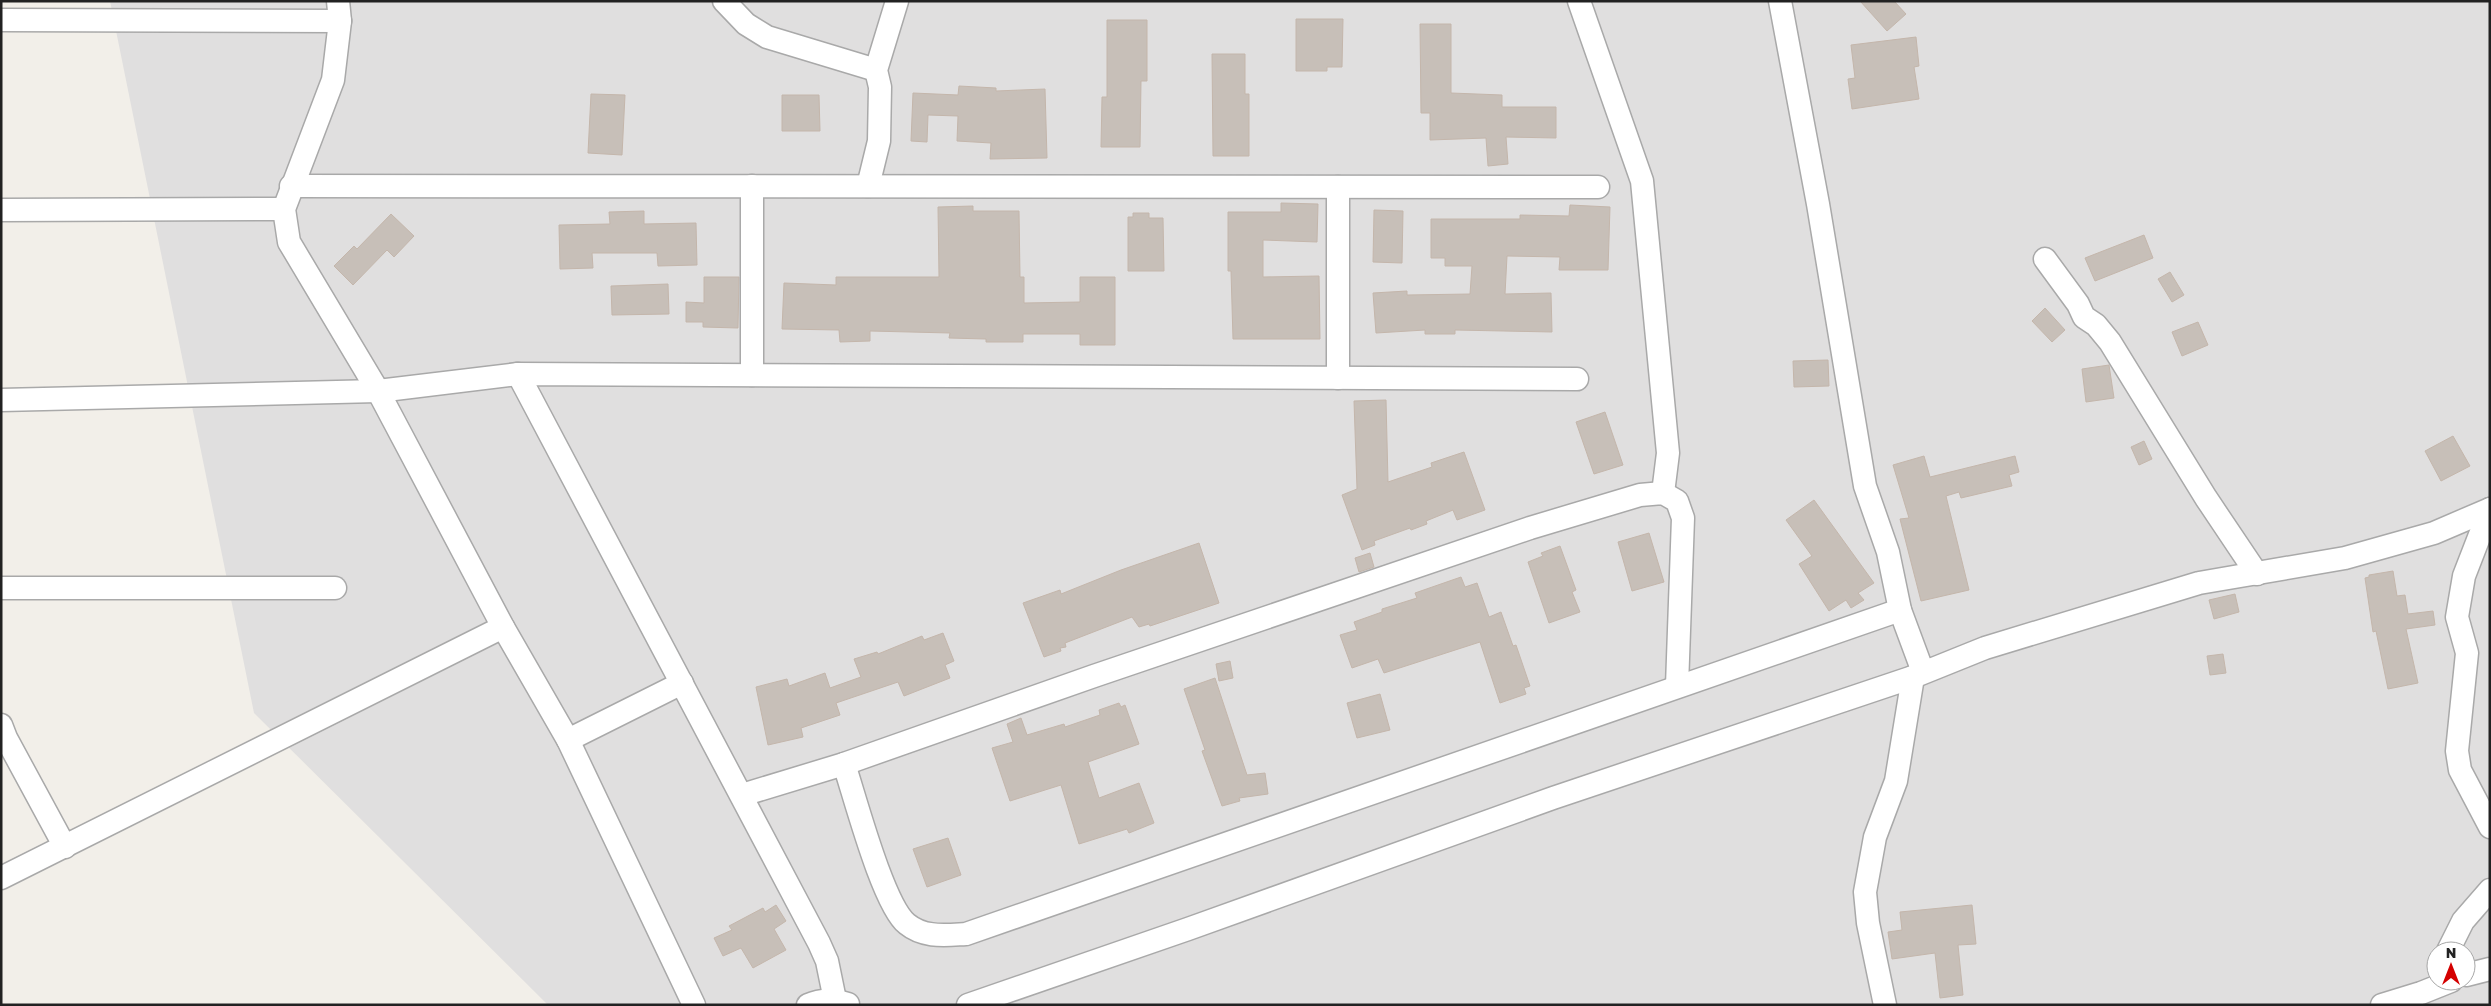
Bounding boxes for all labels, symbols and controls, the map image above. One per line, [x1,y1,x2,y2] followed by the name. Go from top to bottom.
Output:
[2426,941,2476,991] north arrow
[2446,944,2456,961] text: N

